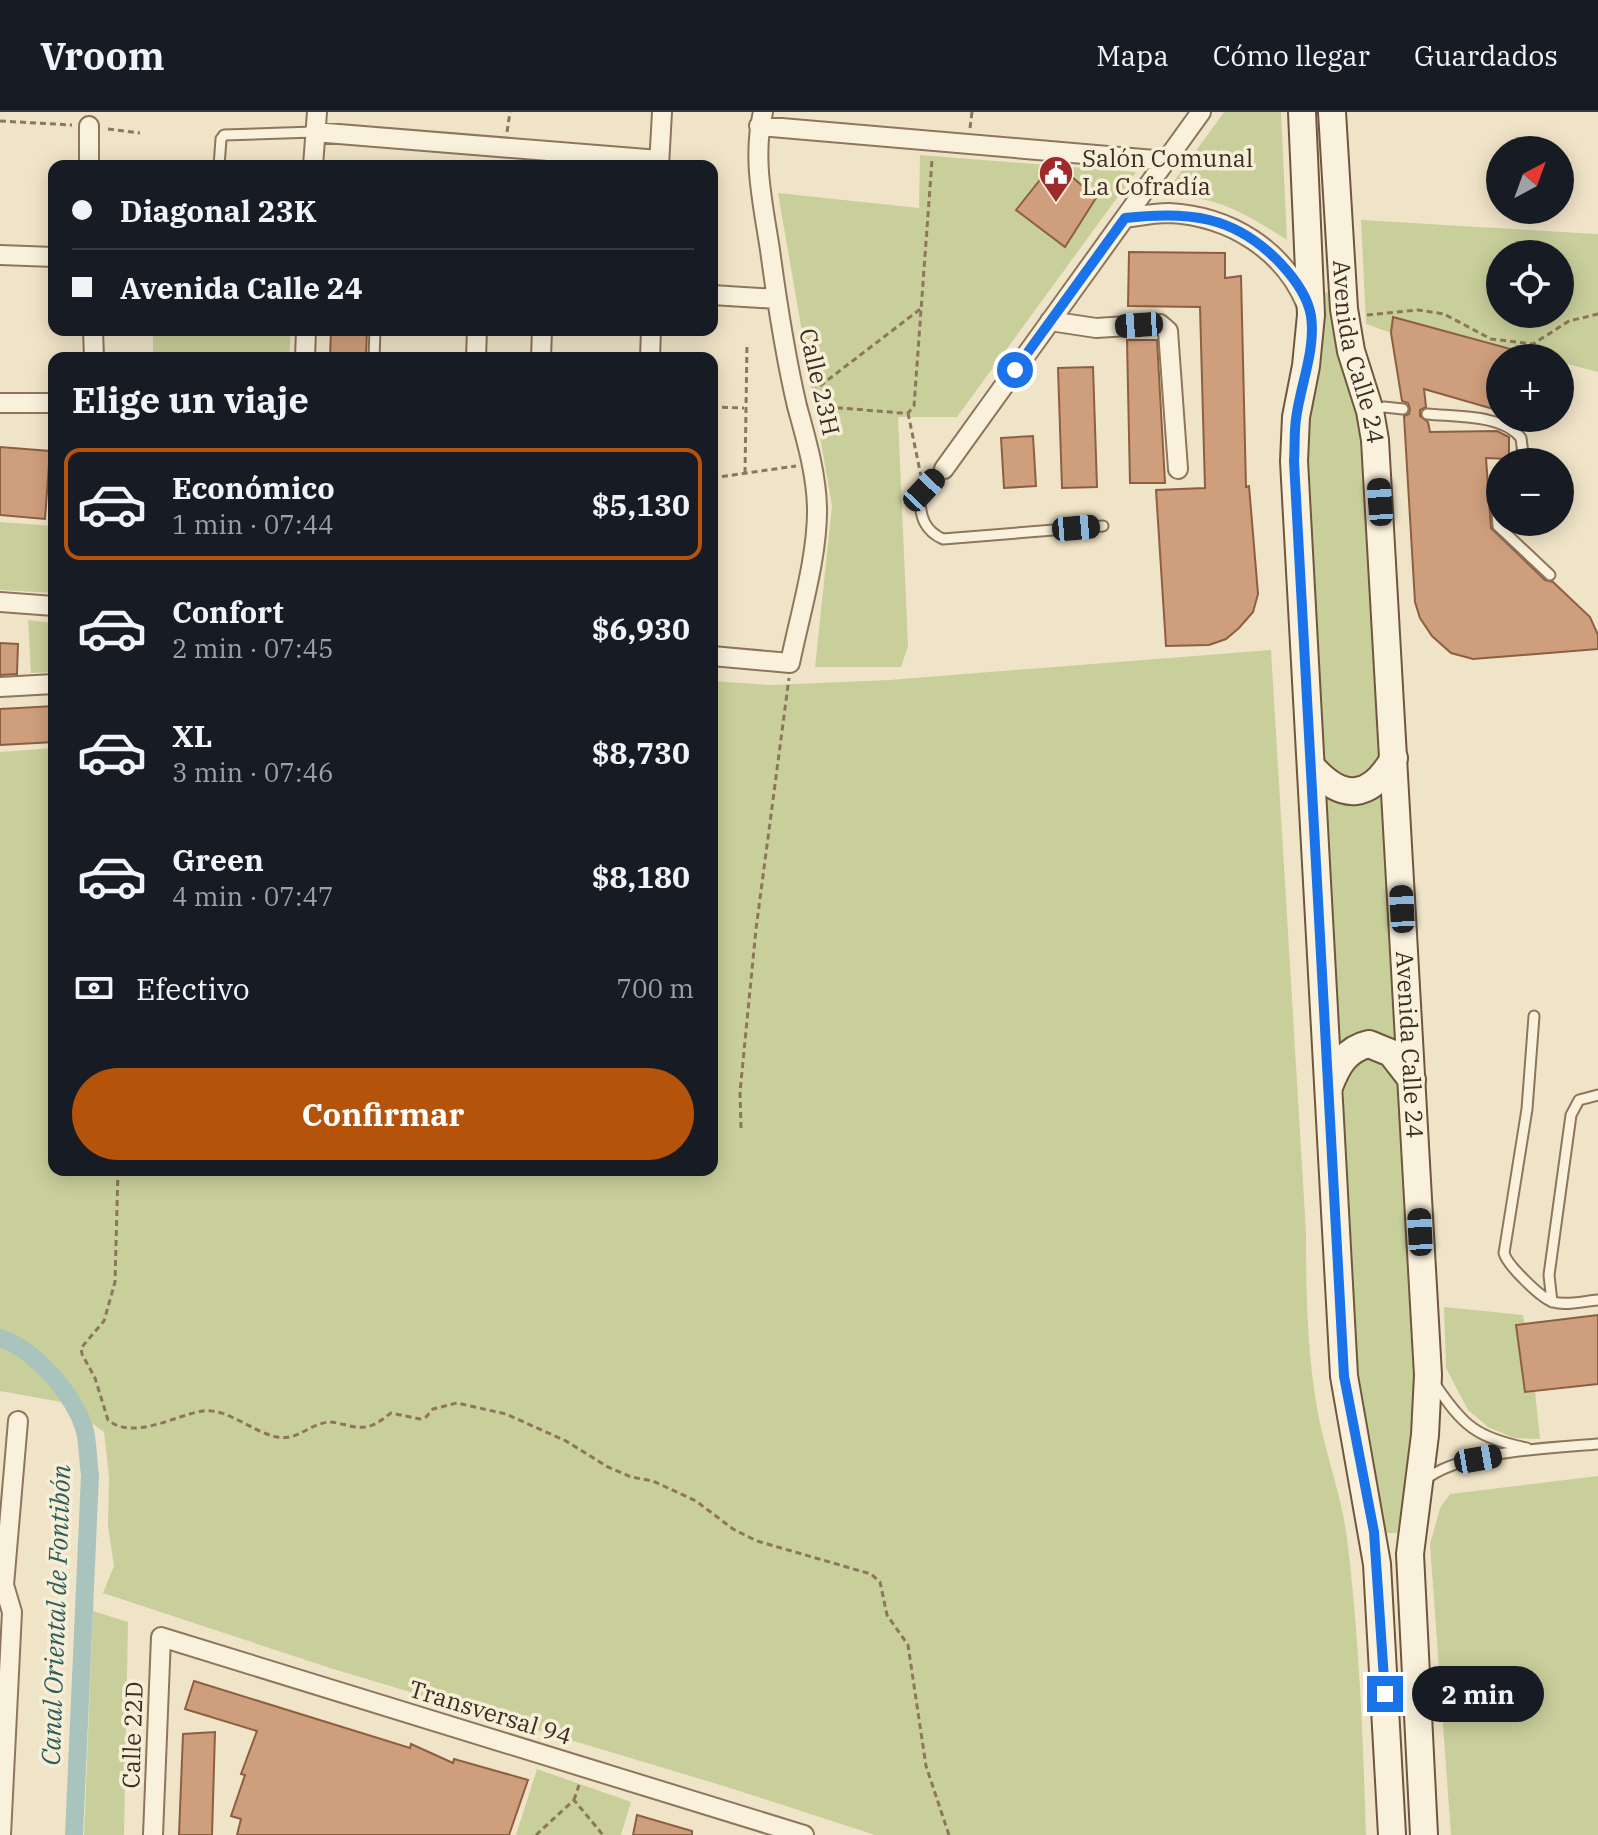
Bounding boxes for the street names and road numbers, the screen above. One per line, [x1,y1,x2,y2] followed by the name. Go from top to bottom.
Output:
[1326,259,1392,446] street label: Avenida Calle 24
[792,325,848,438] street label: Calle 23H
[1389,950,1432,1139] street label: Avenida Calle 24
[405,1672,575,1752] street label: Transversal 94
[114,1681,150,1789] street label: Calle 22D

